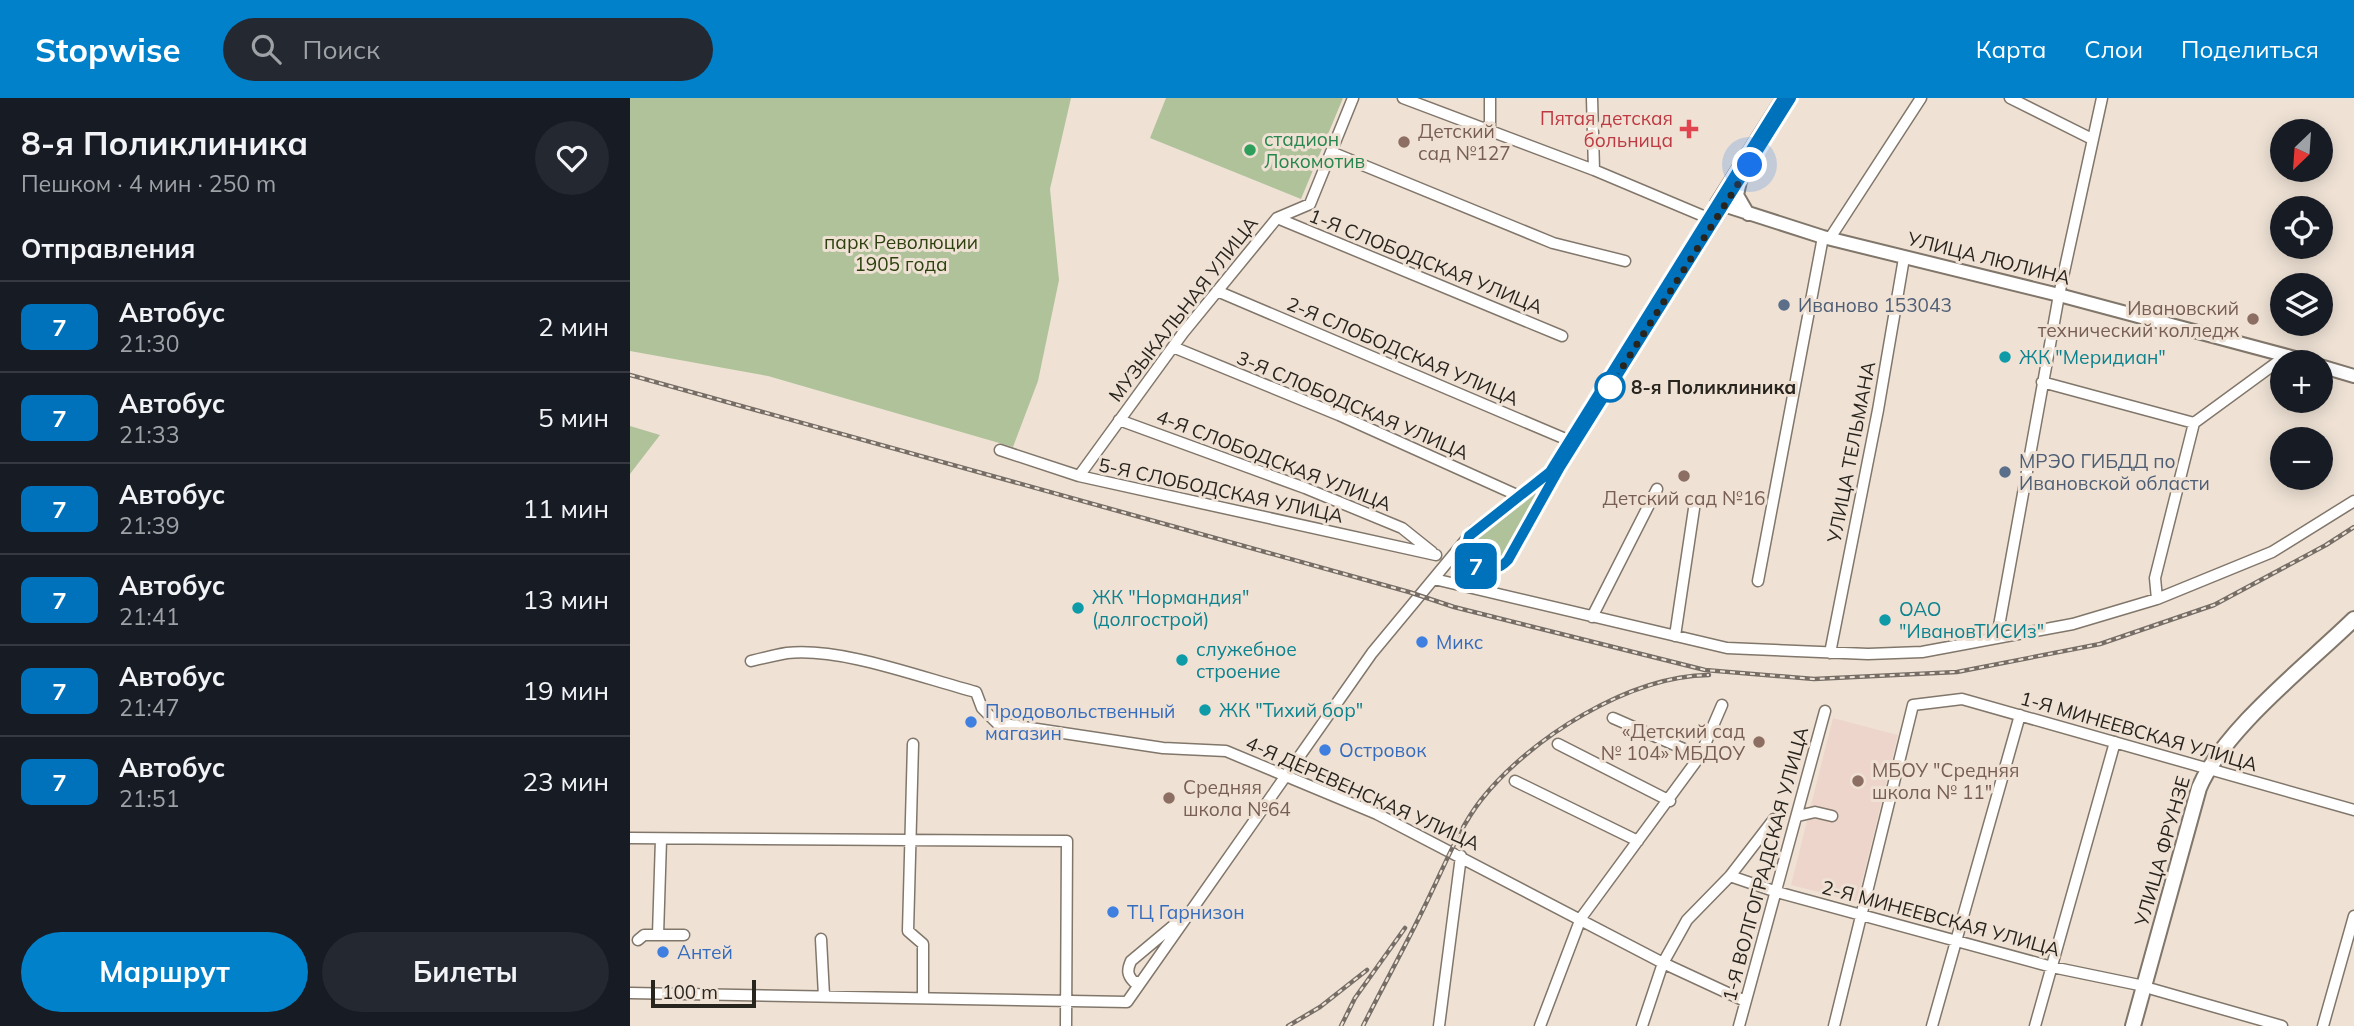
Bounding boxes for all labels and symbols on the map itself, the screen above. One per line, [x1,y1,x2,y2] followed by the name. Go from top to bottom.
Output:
[1540,106,1673,152] place label: Пятая детская больница
[1418,119,1511,165] place label: Детский сад №127
[1679,119,1699,139] marker: Пятая детская больница
[2270,119,2333,182] north arrow
[1264,127,1365,173] place label: стадион Локомотив
[1396,134,1412,150] marker: Детский сад №127
[1242,142,1258,158] marker: стадион Локомотив
[1732,147,1767,182] your location
[1306,203,1546,319] street label: 1-Я СЛОБОДСКАЯ УЛИЦА
[1103,212,1263,406] street label: МУЗЫКАЛЬНАЯ УЛИЦА
[1904,226,2073,290] street label: УЛИЦА ЛЮЛИНА
[824,230,978,276] park label: парк Революции 1905 года
[1283,291,1523,411] street label: 2-Я СЛОБОДСКАЯ УЛИЦА
[1798,293,1952,317] place label: Иваново 153043
[2038,296,2240,342] place label: Ивановский технический колледж
[1776,297,1792,313] marker: Иваново 153043
[2245,311,2261,327] marker: Ивановский технический колледж
[1233,345,1473,465] street label: 3-Я СЛОБОДСКАЯ УЛИЦА
[2019,345,2166,369] place label: ЖК "Меридиан"
[1997,349,2013,365] marker: ЖК "Меридиан"
[1821,359,1880,546] street label: УЛИЦА ТЕЛЬМАНА
[1595,372,1625,402] marker: 8-я Поликлиника
[1631,375,1796,399] place label: 8-я Поликлиника
[1153,404,1395,516] street label: 4-Я СЛОБОДСКАЯ УЛИЦА
[2019,449,2210,495] place label: МРЭО ГИБДД по Ивановской области
[1096,452,1346,528] street label: 5-Я СЛОБОДСКАЯ УЛИЦА
[1997,464,2013,480] marker: МРЭО ГИБДД по Ивановской области
[1676,468,1692,484] marker: Детский сад №16
[1603,486,1765,510] place label: Детский сад №16
[1453,543,1499,589] line badge: 7
[1092,585,1249,631] place label: ЖК "Нормандия" (долгострой)
[1899,597,2044,643] place label: ОАО "ИвановТИСИз"
[1070,600,1086,616] marker: ЖК "Нормандия" (долгострой)
[1877,612,1893,628] marker: ОАО "ИвановТИСИз"
[1436,630,1483,654] place label: Микс
[1414,634,1430,650] marker: Микс
[1196,637,1297,683] place label: служебное строение
[1174,652,1190,668] marker: служебное строение
[2018,686,2260,776] street label: 1-Я МИНЕЕВСКАЯ УЛИЦА
[1219,698,1363,722] place label: ЖК "Тихий бор"
[985,699,1175,745] place label: Продовольственный магазин
[1197,702,1213,718] marker: ЖК "Тихий бор"
[963,714,979,730] marker: Продовольственный магазин
[1601,719,1745,765] place label: «Детский сад № 104» МБДОУ
[1717,724,1813,1004] street label: 1-Я ВОЛГОГРАДСКАЯ УЛИЦА
[1242,730,1484,856] street label: 4-Я ДЕРЕВЕНСКАЯ УЛИЦА
[1751,734,1767,750] marker: «Детский сад № 104» МБДОУ
[1339,738,1427,762] place label: Островок
[1317,742,1333,758] marker: Островок
[1872,758,2019,804] place label: МБОУ "Средняя школа № 11"
[1850,773,1866,789] marker: МБОУ "Средняя школа № 11"
[2129,773,2195,930] street label: УЛИЦА ФРУНЗЕ
[1183,775,1291,821] place label: Средняя школа №64
[1161,790,1177,806] marker: Средняя школа №64
[1819,875,2063,961] street label: 2-Я МИНЕЕВСКАЯ УЛИЦА
[1127,900,1245,924] place label: ТЦ Гарнизон
[1105,904,1121,920] marker: ТЦ Гарнизон
[677,940,733,964] place label: Антей
[655,944,671,960] marker: Антей
[651,977,756,1009] scale bar

